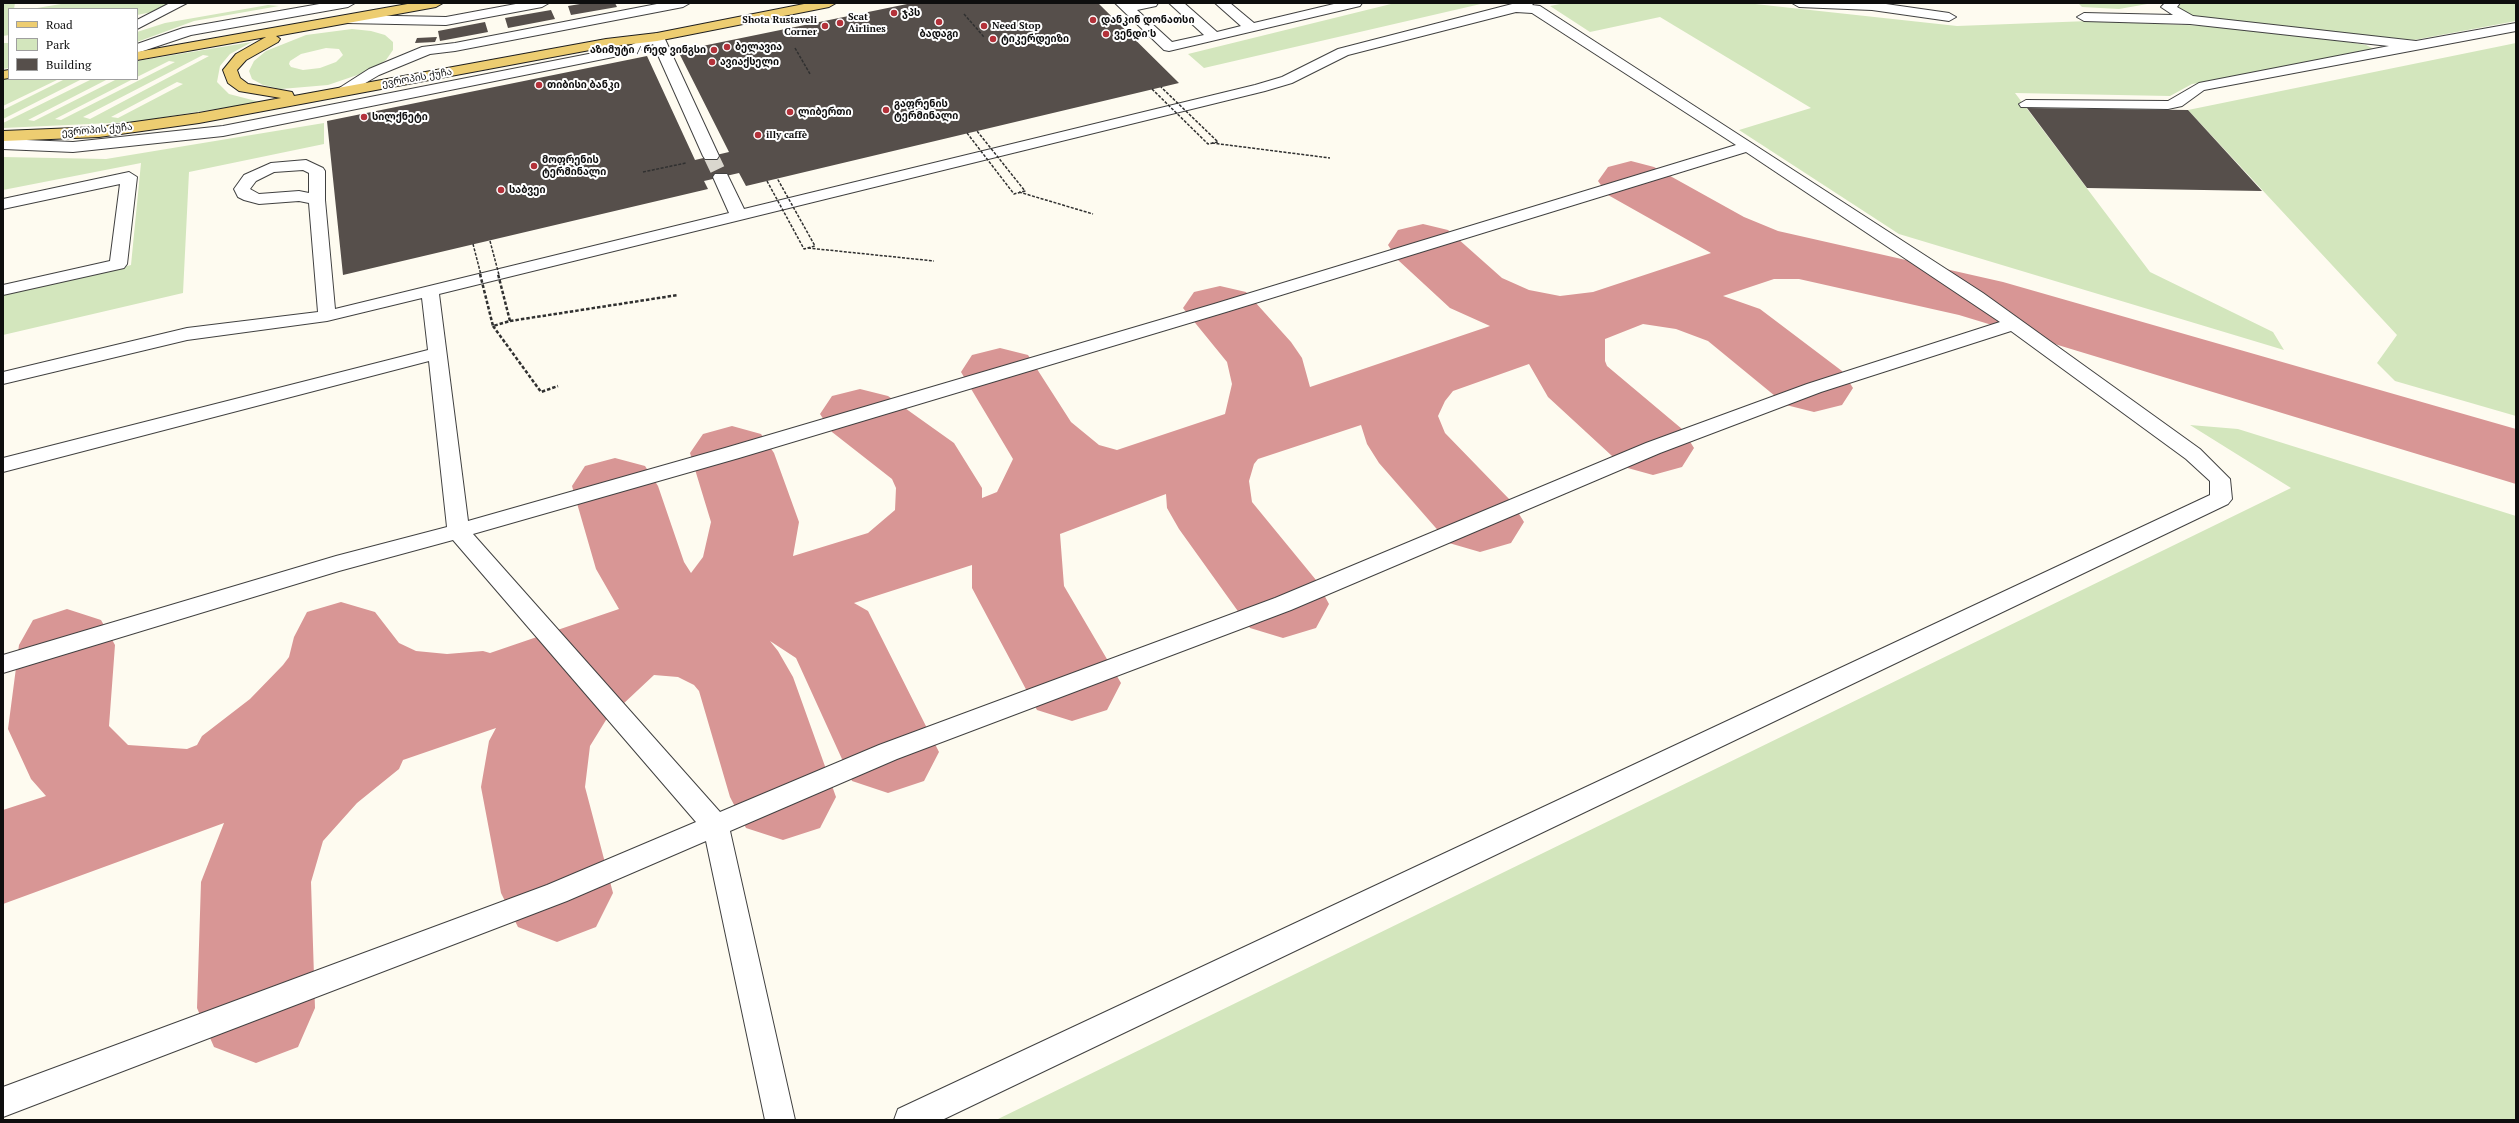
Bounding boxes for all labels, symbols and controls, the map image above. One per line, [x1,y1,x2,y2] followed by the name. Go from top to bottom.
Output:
[902,7,920,19] place label: ჯპს
[8,8,138,80] legend
[889,8,899,18] marker: ჯპს
[848,11,886,34] place label: Scat Airlines
[742,14,817,38] place label: Shota Rustaveli Corner
[1101,14,1194,26] place label: დანკინ დონათსი
[1088,15,1098,25] marker: დანკინ დონათსი
[46,17,73,32] text: Road
[934,17,944,27] marker: ბადაგი
[835,18,845,28] marker: Scat Airlines
[992,20,1041,32] place label: Need Stop
[820,21,830,31] marker: Shota Rustaveli Corner
[979,21,989,31] marker: Need Stop
[920,28,958,40] place label: ბადაგი
[1114,28,1156,40] place label: ვენდი'ს
[1101,29,1111,39] marker: ვენდი'ს
[1001,33,1069,45] place label: ტიკერდეიზი
[988,34,998,44] marker: ტიკერდეიზი
[46,37,70,52] text: Park
[735,41,782,53] place label: ბელავია
[722,42,732,52] marker: ბელავია
[590,44,706,56] place label: აზიმუტი / რედ ვინგსი
[709,45,719,55] marker: აზიმუტი / რედ ვინგსი
[720,56,779,68] place label: ავიაქსელი
[46,57,91,72] text: Building
[707,57,717,67] marker: ავიაქსელი
[381,66,453,90] street label: ევროპის ქუჩა
[547,79,620,91] place label: თიბისი ბანკი
[534,80,544,90] marker: თიბისი ბანკი
[894,98,958,122] place label: გაფრენის ტერმინალი
[881,105,891,115] marker: გაფრენის ტერმინალი
[798,106,851,118] place label: ლიბერთი
[785,107,795,117] marker: ლიბერთი
[372,111,428,123] place label: სილქნეტი
[359,112,369,122] marker: სილქნეტი
[61,121,133,139] street label: ევროპის ქუჩა
[766,129,807,141] place label: illy caffè
[753,130,763,140] marker: illy caffè
[542,154,606,178] place label: მოფრენის ტერმინალი
[529,161,539,171] marker: მოფრენის ტერმინალი
[509,184,545,196] place label: საბვეი
[496,185,506,195] marker: საბვეი

